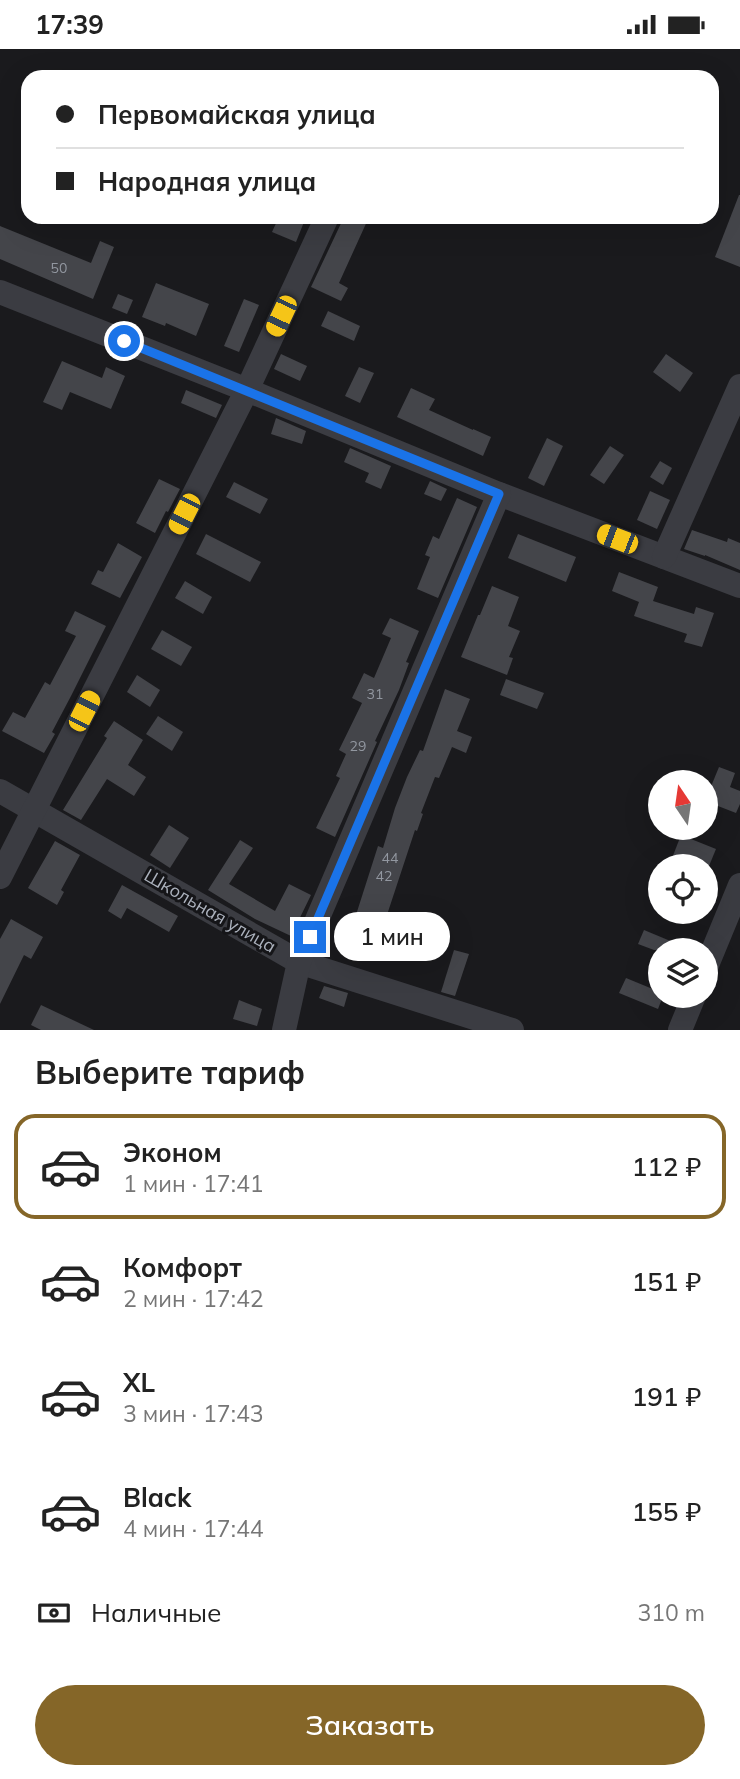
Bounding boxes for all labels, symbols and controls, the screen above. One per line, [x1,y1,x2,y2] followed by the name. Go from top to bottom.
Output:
[35,8,104,41] text: 17:39
[98,98,376,131] text: Первомайская улица
[98,165,316,198] text: Народная улица
[51,259,67,277] house number: 50
[263,293,300,339] car
[108,325,140,357] route start
[166,491,203,537] car
[594,522,641,556] car
[367,685,383,703] house number: 31
[66,688,103,734] car
[350,737,366,755] house number: 29
[648,770,718,840] north arrow
[648,770,718,1008] map controls
[382,849,399,867] house number: 44
[648,854,718,924] button: locate
[140,863,280,958] street label: Школьная улица
[376,867,392,885] house number: 42
[334,913,450,961] callout: 1 мин
[294,921,326,953] route end
[360,922,424,951] text: 1 мин
[648,938,718,1008] button: layers
[35,1052,305,1092] text: Выберите тариф
[39,1135,102,1198] icon: car
[123,1136,222,1169] text: Эконом
[632,1150,701,1183] text: 112 ₽
[123,1169,263,1198] text: 1 мин · 17:41
[39,1250,102,1313] icon: car
[123,1251,242,1284] text: Комфорт
[632,1265,701,1298] text: 151 ₽
[123,1284,263,1313] text: 2 мин · 17:42
[39,1365,102,1428] icon: car
[123,1366,155,1399] text: XL
[632,1380,701,1413] text: 191 ₽
[123,1399,263,1428] text: 3 мин · 17:43
[39,1480,102,1543] icon: car
[123,1481,191,1514] text: Black
[632,1495,701,1528] text: 155 ₽
[123,1514,263,1543] text: 4 мин · 17:44
[35,1594,73,1632] icon: cash
[91,1596,221,1629] text: Наличные
[637,1598,705,1627] text: 310 m
[35,1685,705,1765] button: Заказать

